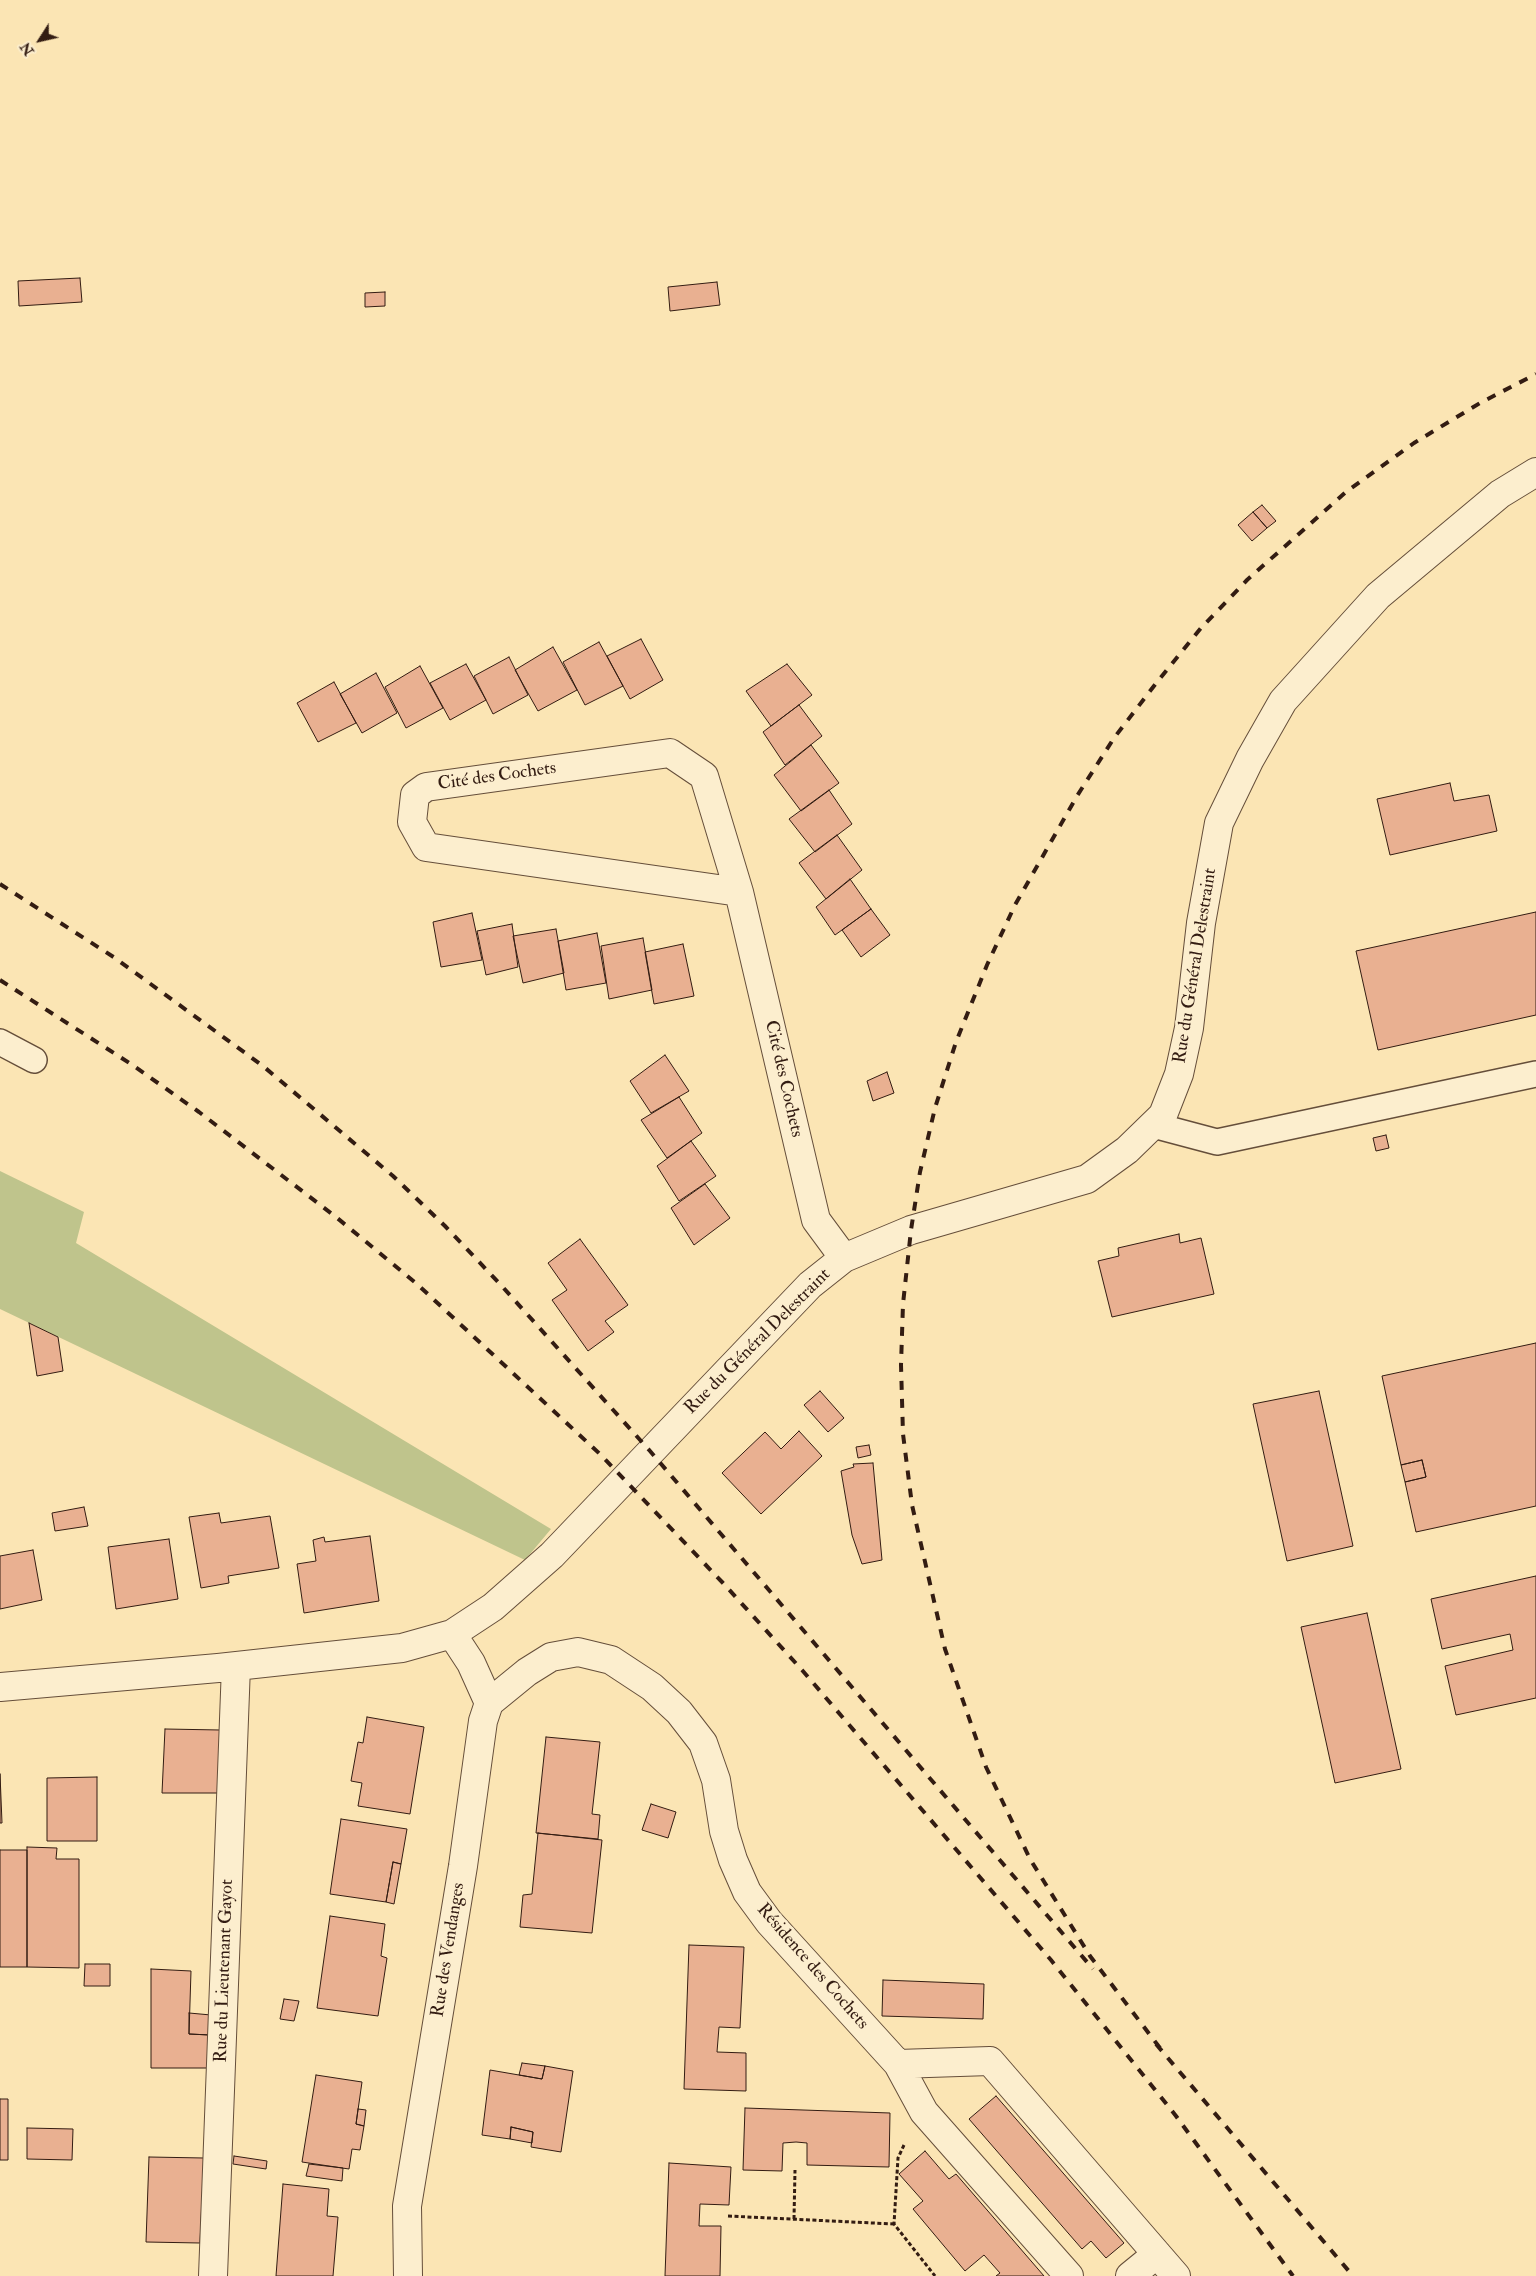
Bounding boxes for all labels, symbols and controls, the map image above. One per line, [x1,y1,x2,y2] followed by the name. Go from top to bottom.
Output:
[15,15,65,65] north arrow
[17,39,38,59] text: N
[436,758,558,796] street label: Cité des Cochets
[1170,867,1222,1065] street label: Rue du Général Delestraint
[759,1018,807,1140] street label: Cité des Cochets
[681,1265,835,1419] street label: Rue du Général Delestraint
[211,1879,239,2063] street label: Rue du Lieutenant Gayot
[428,1881,470,2019] street label: Rue des Vendanges
[751,1900,873,2034] street label: Résidence des Cochets

